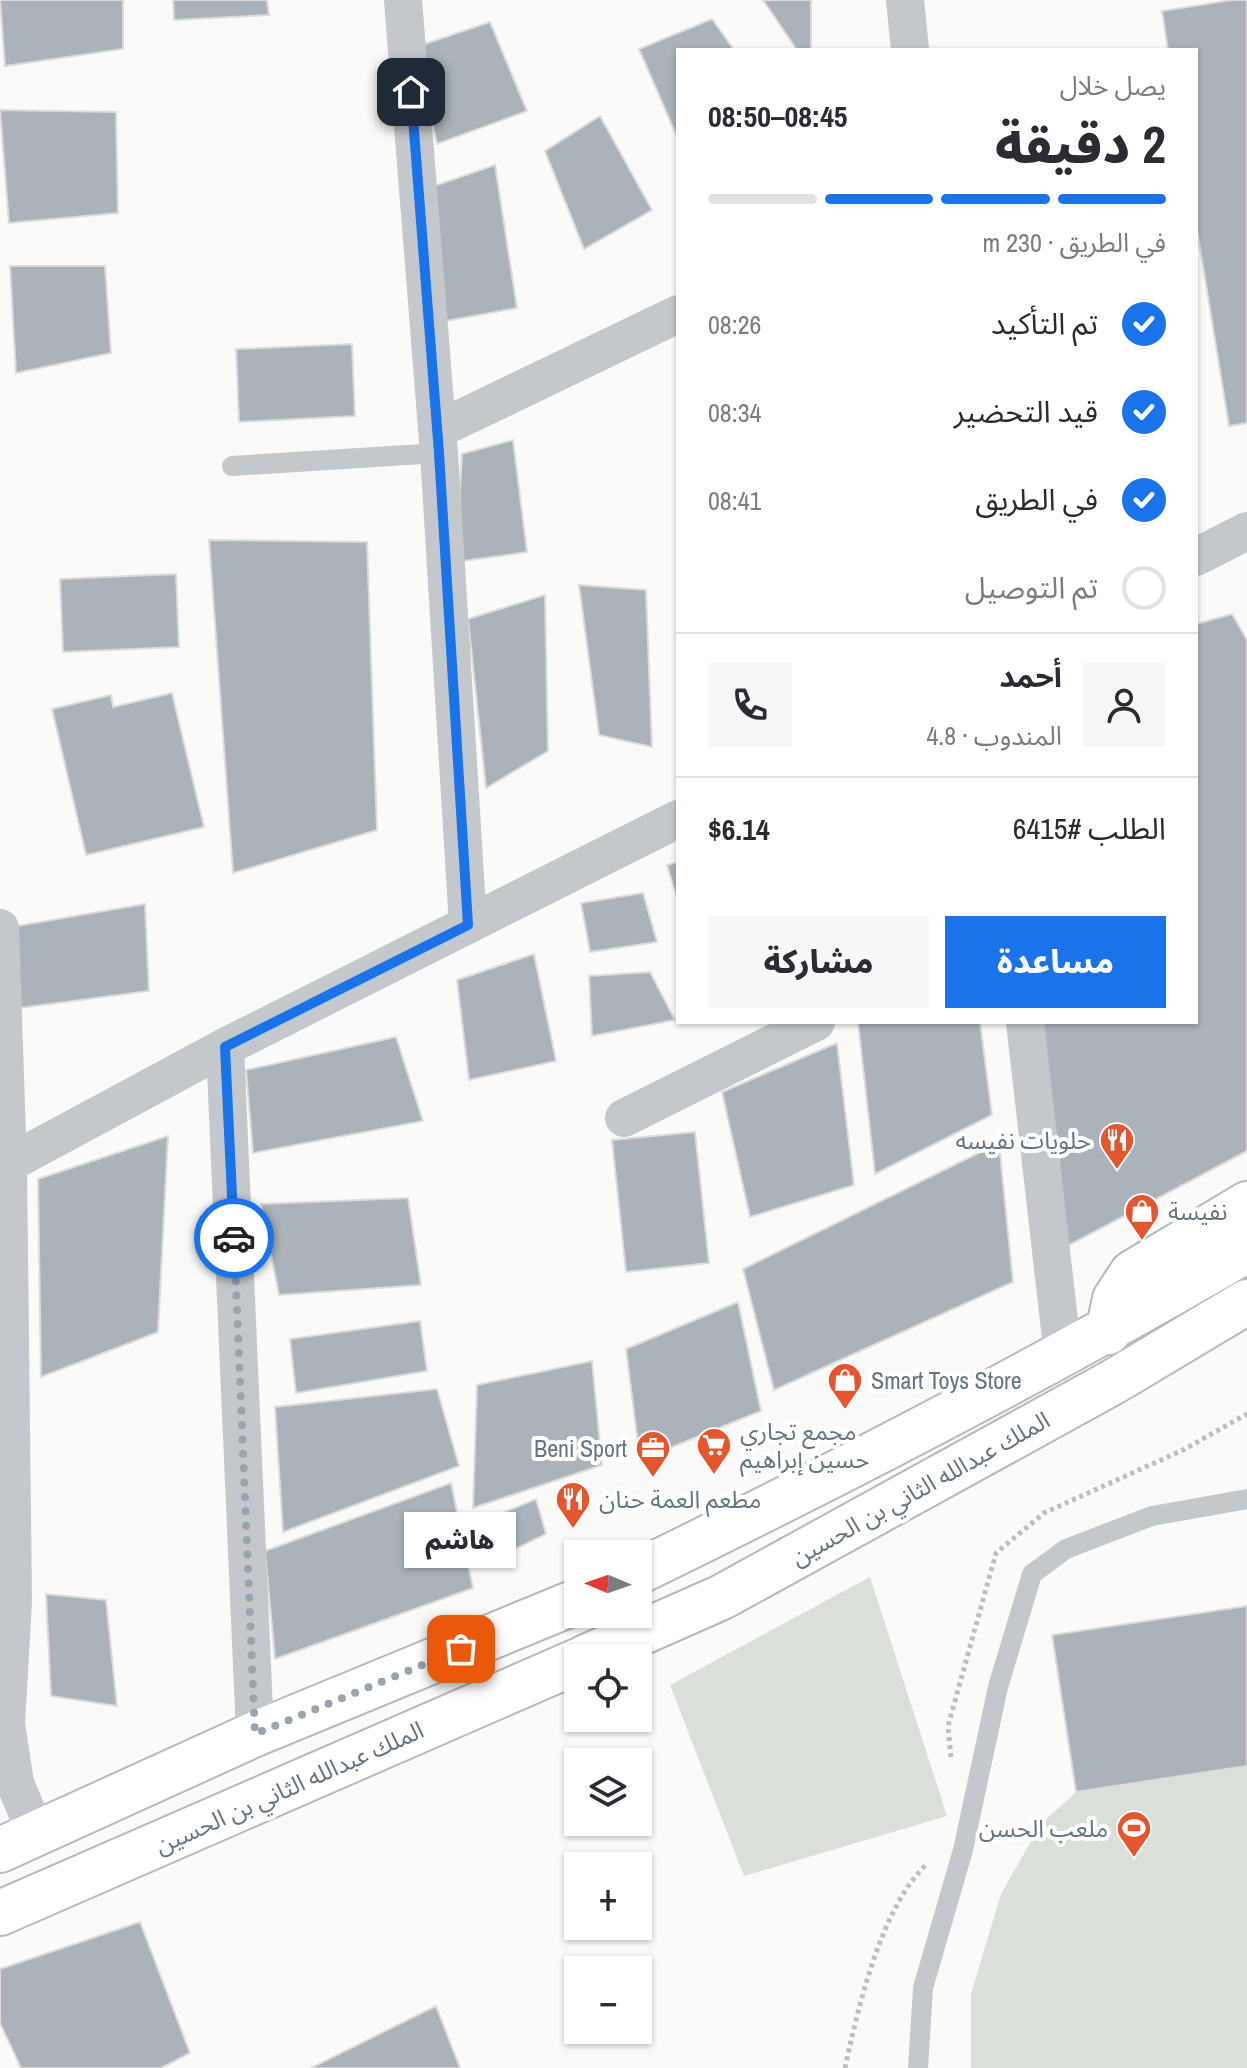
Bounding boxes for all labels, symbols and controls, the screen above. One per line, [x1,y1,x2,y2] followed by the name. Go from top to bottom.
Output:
[377,58,445,126] pin
[1060,68,1166,103] text: يصل خلال
[389,70,433,114] icon: home
[708,96,848,136] text: 08:45–08:50
[995,109,1166,179] text: 2 دقيقة
[983,225,1166,260] text: في الطريق · 230 m
[1122,302,1166,346] icon: check
[991,303,1098,343] text: تم التأكيد
[708,307,761,342] text: 08:26
[1122,390,1166,434] icon: check
[954,391,1098,431] text: قيد التحضير
[708,395,761,430] text: 08:34
[1122,478,1166,522] icon: check
[975,479,1098,519] text: في الطريق
[708,483,761,518] text: 08:41
[965,567,1098,607] text: تم التوصيل
[999,656,1062,696] text: أحمد
[708,663,792,747] button: phone
[1082,663,1166,747] button: person
[926,718,1062,753] text: المندوب · 4.8
[1013,808,1166,848] text: الطلب #6415
[708,809,770,849] text: $6.14
[708,916,929,1008] button: مشاركة
[945,916,1166,1008] button: مساعدة
[1098,1121,1136,1171] restaurant icon: حلويات نفيسه
[956,1124,1091,1156] place label: حلويات نفيسه
[1123,1192,1161,1242] shop icon: نفيسة
[1168,1195,1227,1227] place label: نفيسة
[194,1198,274,1278] courier
[212,1216,256,1260] icon: car
[826,1361,864,1411] shop icon: Smart Toys Store
[871,1364,1022,1396] place label: Smart Toys Store
[785,1403,1057,1576] street label: الملك عبدالله الثاني بن الحسين
[740,1415,869,1477] place label: مجمع تجاري حسين إبراهيم
[695,1426,733,1476] supermarket icon: مجمع تجاري حسين إبراهيم
[634,1429,672,1479] office icon: Beni Sport
[534,1432,628,1464] place label: Beni Sport
[554,1480,592,1530] restaurant icon: مطعم العمة حنان
[599,1483,761,1517] place label: مطعم العمة حنان
[405,1513,517,1569] callout: هاشم
[425,1522,495,1557] text: هاشم
[564,1540,652,1628] north arrow
[564,1540,652,2044] map controls
[427,1615,495,1683] pin
[439,1627,483,1671] icon: bag
[564,1644,652,1732] button: locate
[150,1713,430,1864] street label: الملك عبدالله الثاني بن الحسين
[564,1748,652,1836] button: layers
[1115,1809,1153,1859] sports icon: ملعب الحسن
[979,1812,1108,1844] place label: ملعب الحسن
[564,1852,652,1940] button: +
[564,1956,652,2044] button: −

